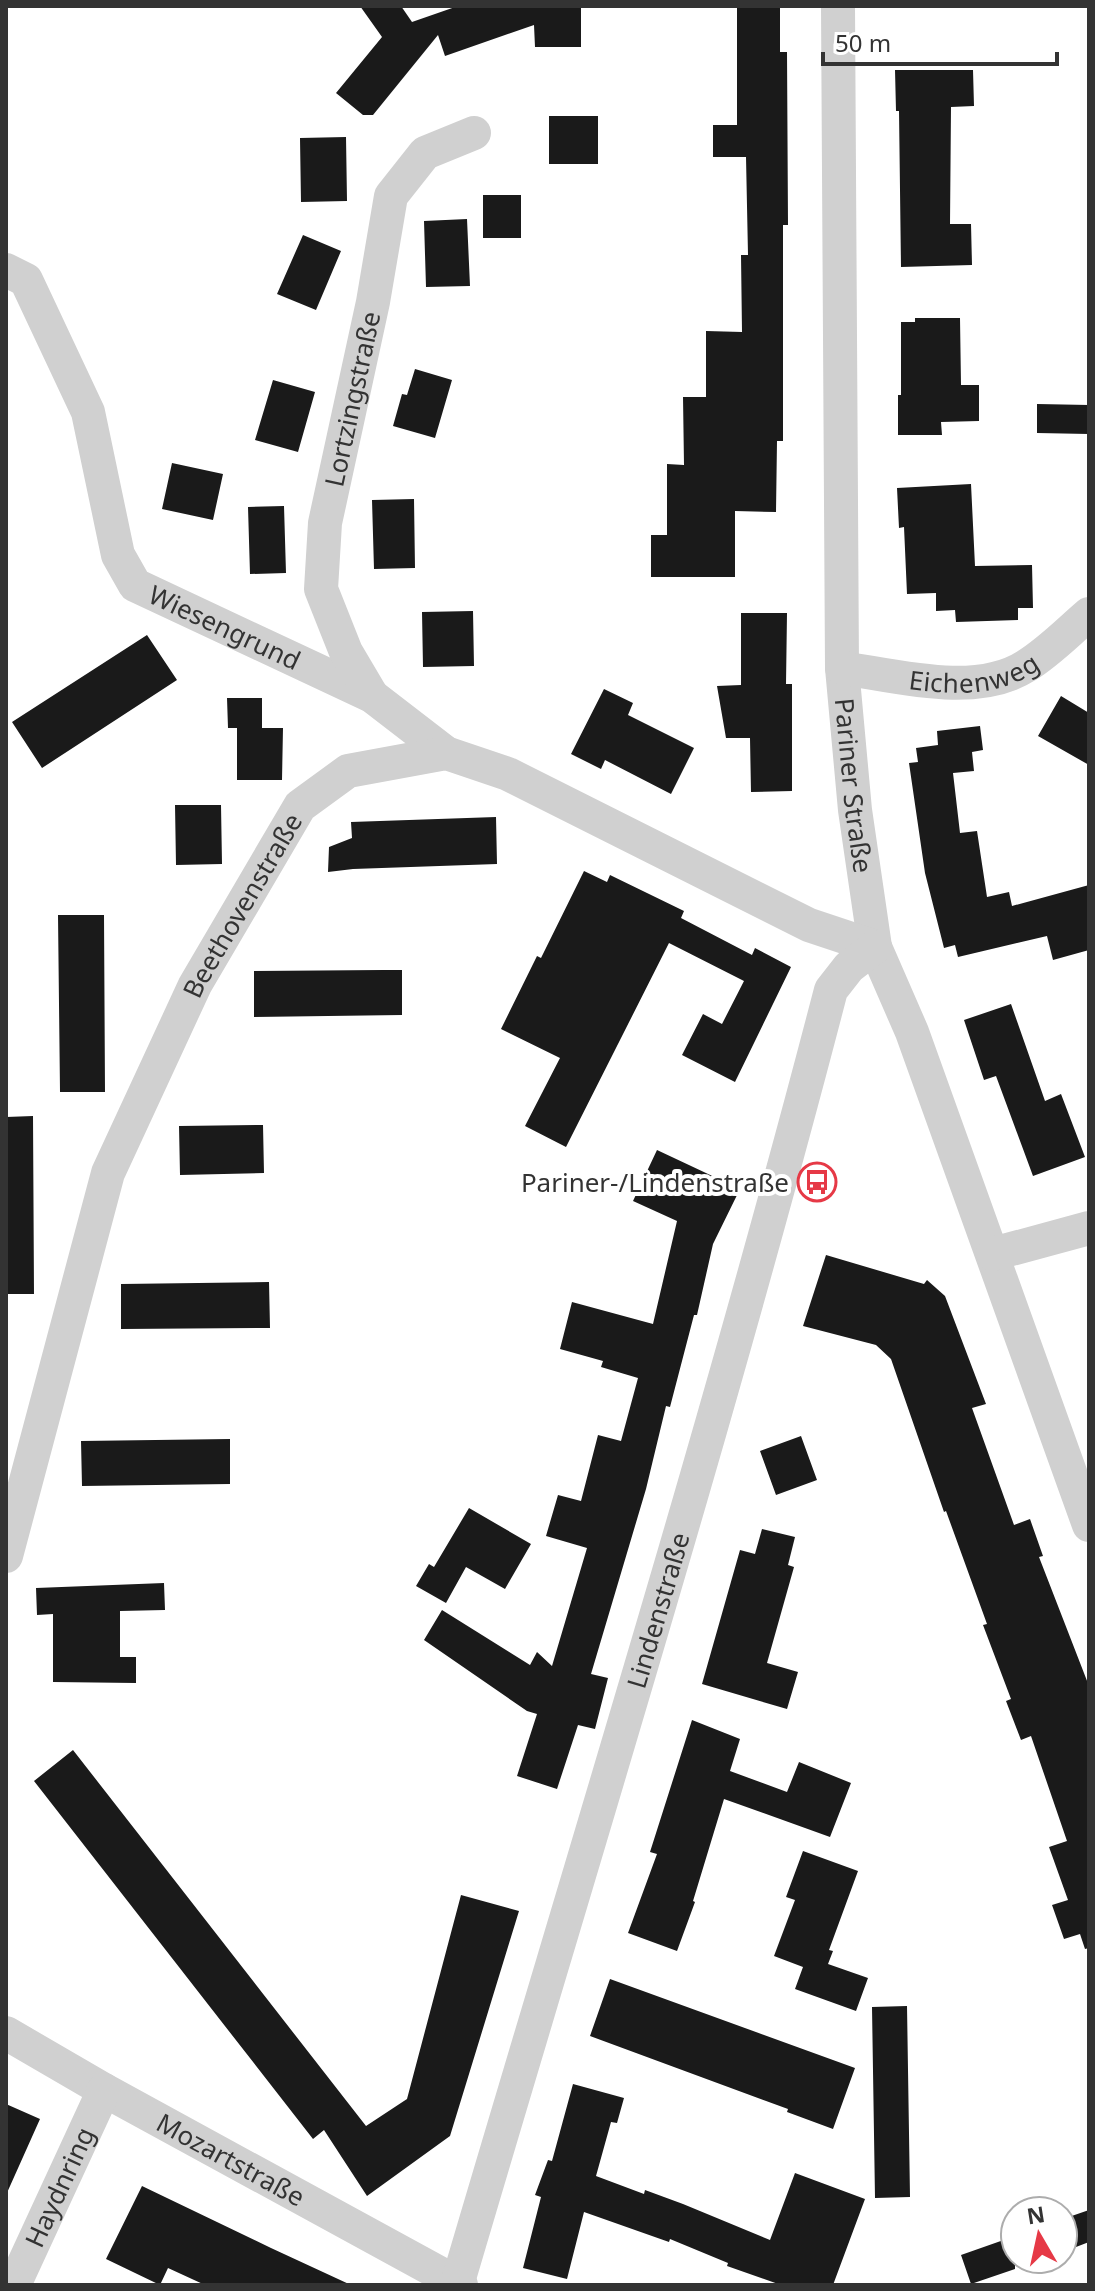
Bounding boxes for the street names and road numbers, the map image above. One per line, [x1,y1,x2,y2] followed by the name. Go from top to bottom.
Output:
[315,308,388,490] street label: Lortzingstraße
[143,576,307,678] street label: Wiesengrund
[907,645,1046,701] street label: Eichenweg
[827,696,882,875] street label: Pariner Straße
[174,806,310,1003] street label: Beethovenstraße
[618,1528,698,1692] street label: Lindenstraße
[150,2104,311,2214] street label: Mozartstraße
[16,2121,103,2253] street label: Haydnring

